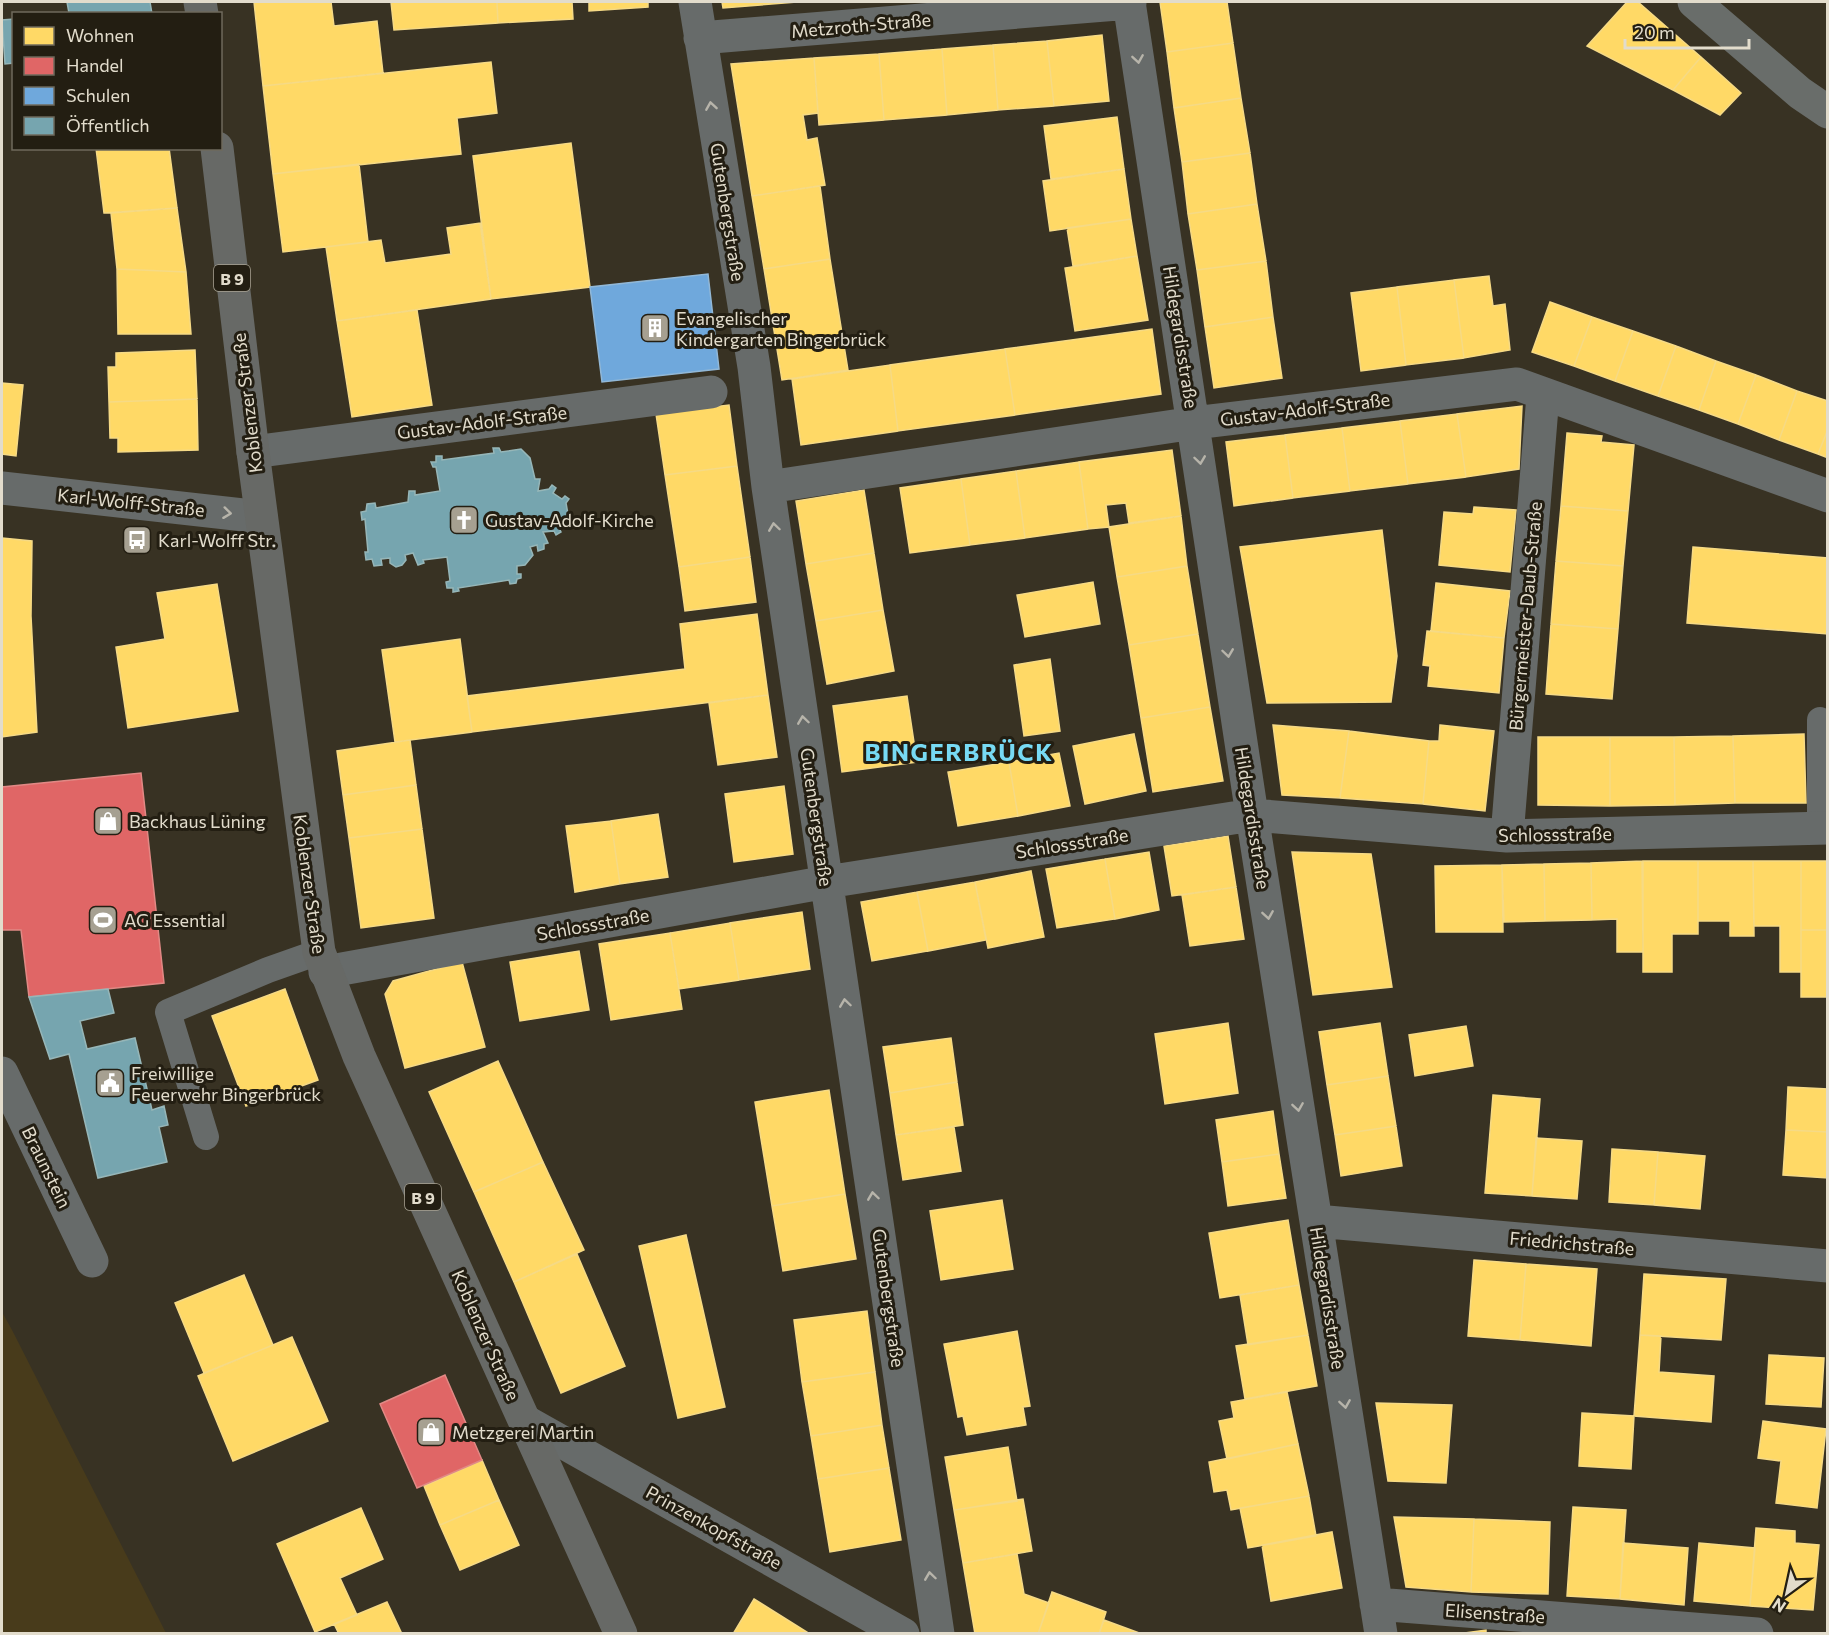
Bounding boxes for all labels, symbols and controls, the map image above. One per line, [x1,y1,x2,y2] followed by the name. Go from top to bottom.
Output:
[790,8,932,42] street label: Metzroth-Straße
[12,12,222,150] legend
[1625,12,1750,50] scale bar
[1634,21,1675,43] text: 20 m
[66,24,134,46] text: Wohnen
[66,54,124,76] text: Handel
[1132,55,1144,64] one-way arrow
[66,84,130,106] text: Schulen
[705,101,718,111] one-way arrow
[66,114,150,136] text: Öffentlich
[706,141,750,283] street label: Gutenbergstraße
[1159,264,1203,410] street label: Hildegardisstraße
[214,265,250,291] road number: B 9
[676,307,886,350] place label: Evangelischer Kindergarten Bingerbrück
[639,312,671,344] building icon: Evangelischer Kindergarten Bingerbrück
[227,332,267,474] street label: Koblenzer Straße
[1219,388,1391,430] street label: Gustav-Adolf-Straße
[396,401,568,443] street label: Gustav-Adolf-Straße
[1193,455,1205,464] one-way arrow
[56,483,206,521] street label: Karl-Wolff-Straße
[1504,500,1546,732] street label: Bürgermeister-Daub-Straße
[448,504,480,536] church icon: Gustav-Adolf-Kirche
[222,506,231,518] one-way arrow
[485,509,654,531] place label: Gustav-Adolf-Kirche
[768,523,780,532] one-way arrow
[121,524,153,556] bus stop icon: Karl-Wolff Str.
[158,529,276,551] place label: Karl-Wolff Str.
[1221,647,1234,657] one-way arrow
[797,715,809,725] one-way arrow
[864,737,1054,766] district label: BINGERBRÜCK
[1231,745,1275,891] street label: Hildegardisstraße
[796,746,838,888] street label: Gutenbergstraße
[92,805,124,837] shop icon: Backhaus Lüning
[129,810,266,832] place label: Backhaus Lüning
[289,813,331,955] street label: Koblenzer Straße
[1498,822,1612,846] street label: Schlossstraße
[1014,823,1130,863] street label: Schlossstraße
[535,903,651,945] street label: Schlossstraße
[87,904,119,936] sports icon: AG Essential
[124,909,225,931] place label: AG Essential
[1261,910,1273,919] one-way arrow
[839,998,851,1008] one-way arrow
[131,1062,321,1105] place label: Freiwillige Feuerwehr Bingerbrück
[94,1067,126,1099] public building icon: Freiwillige Feuerwehr Bingerbrück
[1291,1102,1304,1112] one-way arrow
[18,1123,76,1211] street label: Braunstein
[405,1184,441,1210] road number: B 9
[868,1191,880,1200] one-way arrow
[1306,1225,1350,1371] street label: Hildegardisstraße
[868,1227,910,1369] street label: Gutenbergstraße
[1509,1227,1635,1259] street label: Friedrichstraße
[447,1266,525,1404] street label: Koblenzer Straße
[1338,1399,1350,1408] one-way arrow
[415,1416,447,1448] shop icon: Metzgerei Martin
[452,1421,594,1443] place label: Metzgerei Martin
[642,1481,786,1573] street label: Prinzenkopfstraße
[1757,1563,1817,1623] north arrow
[924,1571,936,1580] one-way arrow
[1768,1595,1789,1617] text: N
[1444,1599,1546,1627] street label: Elisenstraße

